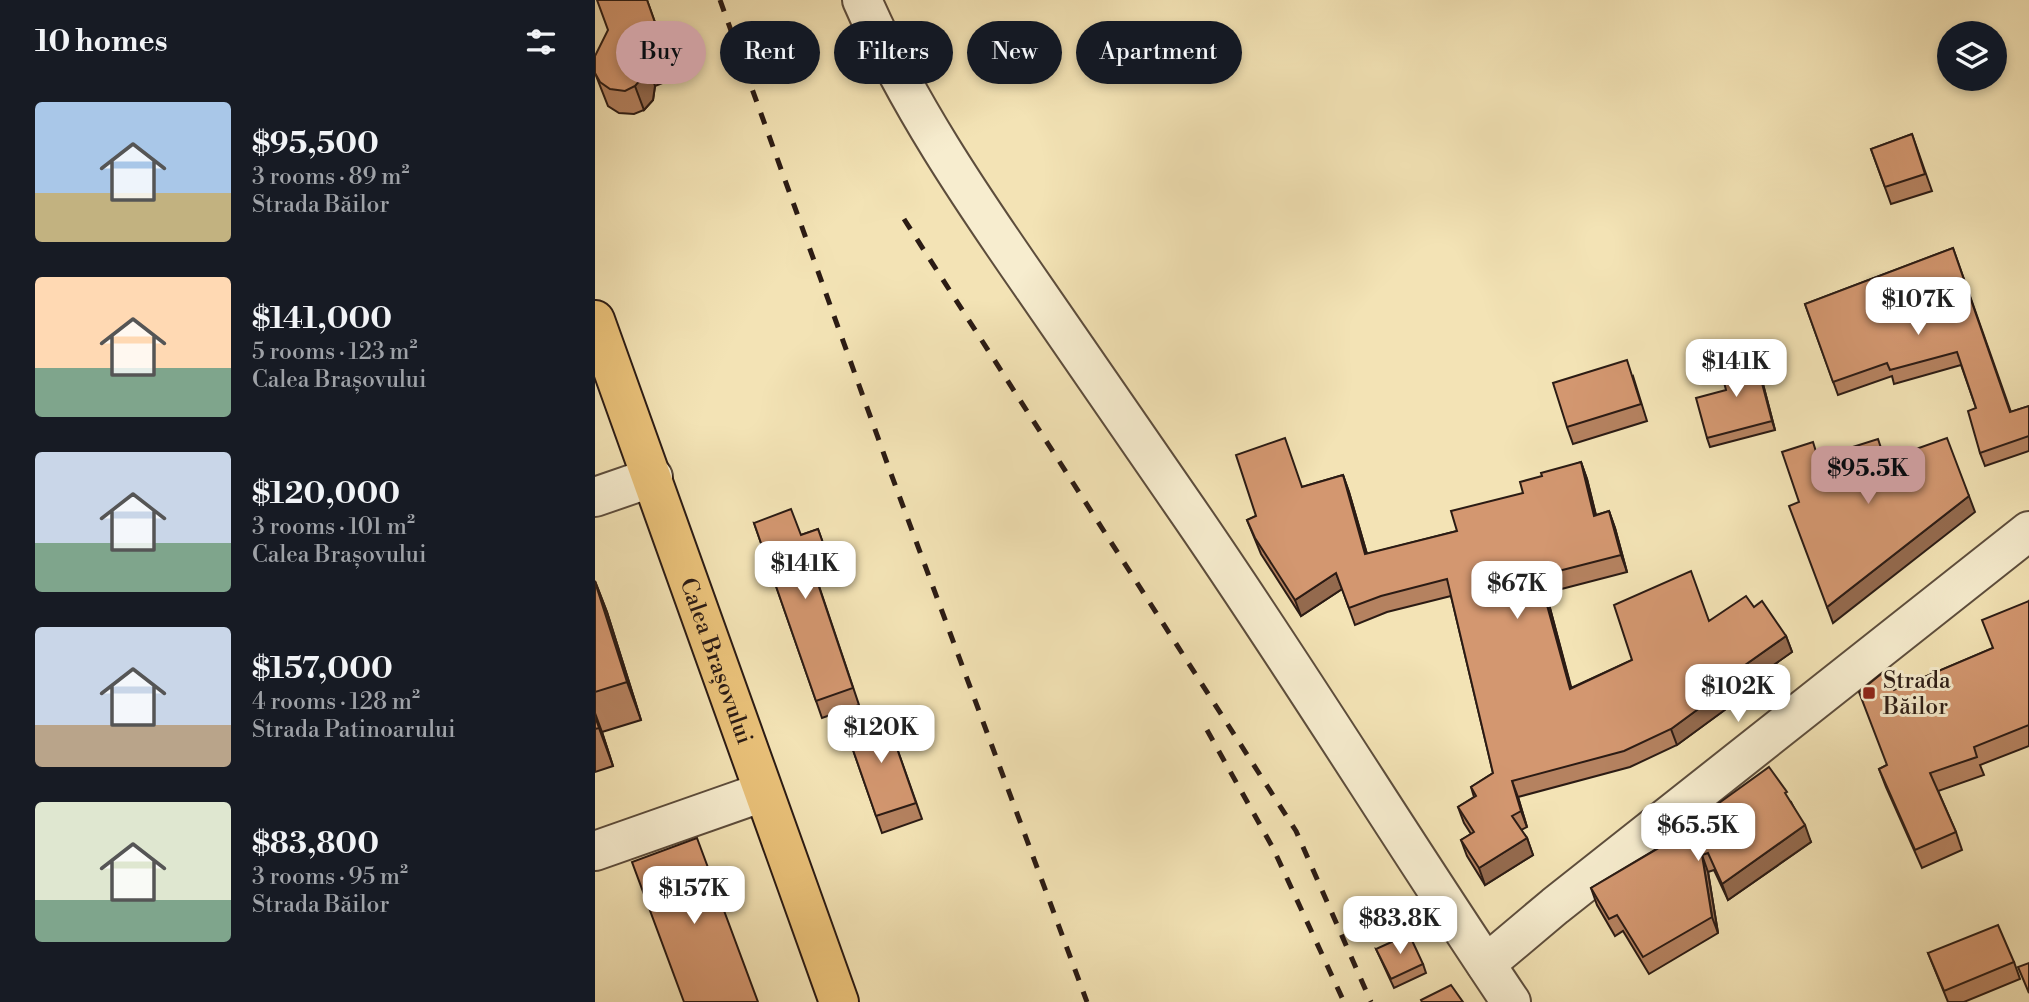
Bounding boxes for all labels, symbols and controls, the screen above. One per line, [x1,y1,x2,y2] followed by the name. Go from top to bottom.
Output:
[616,21,706,84] chip: Buy
[720,21,820,84] chip: Rent
[834,21,953,84] chip: Filters
[967,21,1062,84] chip: New
[1076,21,1242,84] chip: Apartment
[1937,21,2007,91] map controls
[1937,21,2007,91] button: layers
[35,23,168,61] text: 10 homes
[522,23,560,61] icon: filters
[252,125,379,163] text: $95,500
[91,130,175,214] icon: home
[252,163,409,191] text: 3 rooms · 89 m²
[252,191,389,219] text: Strada Băilor
[1869,278,1967,337] pin: $107K
[1882,286,1954,314] text: $107K
[252,300,392,338] text: $141,000
[91,305,175,389] icon: home
[252,338,418,366] text: 5 rooms · 123 m²
[1687,340,1785,399] pin: $141K
[1702,348,1770,376] text: $141K
[252,366,427,394] text: Calea Brașovului
[1811,447,1925,506] pin: $95.5K
[1827,455,1909,483] text: $95.5K
[252,475,400,513] text: $120,000
[91,480,175,564] icon: home
[252,513,415,541] text: 3 rooms · 101 m²
[252,541,427,569] text: Calea Brașovului
[756,542,854,601] pin: $141K
[771,550,839,578] text: $141K
[1476,562,1558,621] pin: $67K
[1487,570,1547,598] text: $67K
[673,574,759,748] street label: Calea Brașovului
[252,650,393,688] text: $157,000
[91,655,175,739] icon: home
[1689,664,1787,724] pin: $102K
[1882,667,1951,721] place label: Strada Băilor
[1701,673,1775,701] text: $102K
[1861,685,1877,701] marker: Strada Băilor
[252,688,420,716] text: 4 rooms · 128 m²
[832,706,930,765] pin: $120K
[844,714,918,742] text: $120K
[252,716,456,744] text: Strada Patinoarului
[1641,804,1755,863] pin: $65.5K
[1657,812,1739,840] text: $65.5K
[252,825,379,863] text: $83,800
[91,830,175,914] icon: home
[252,863,408,891] text: 3 rooms · 95 m²
[645,866,743,926] pin: $157K
[659,875,729,903] text: $157K
[252,891,389,919] text: Strada Băilor
[1343,897,1457,956] pin: $83.8K
[1359,905,1441,933] text: $83.8K

